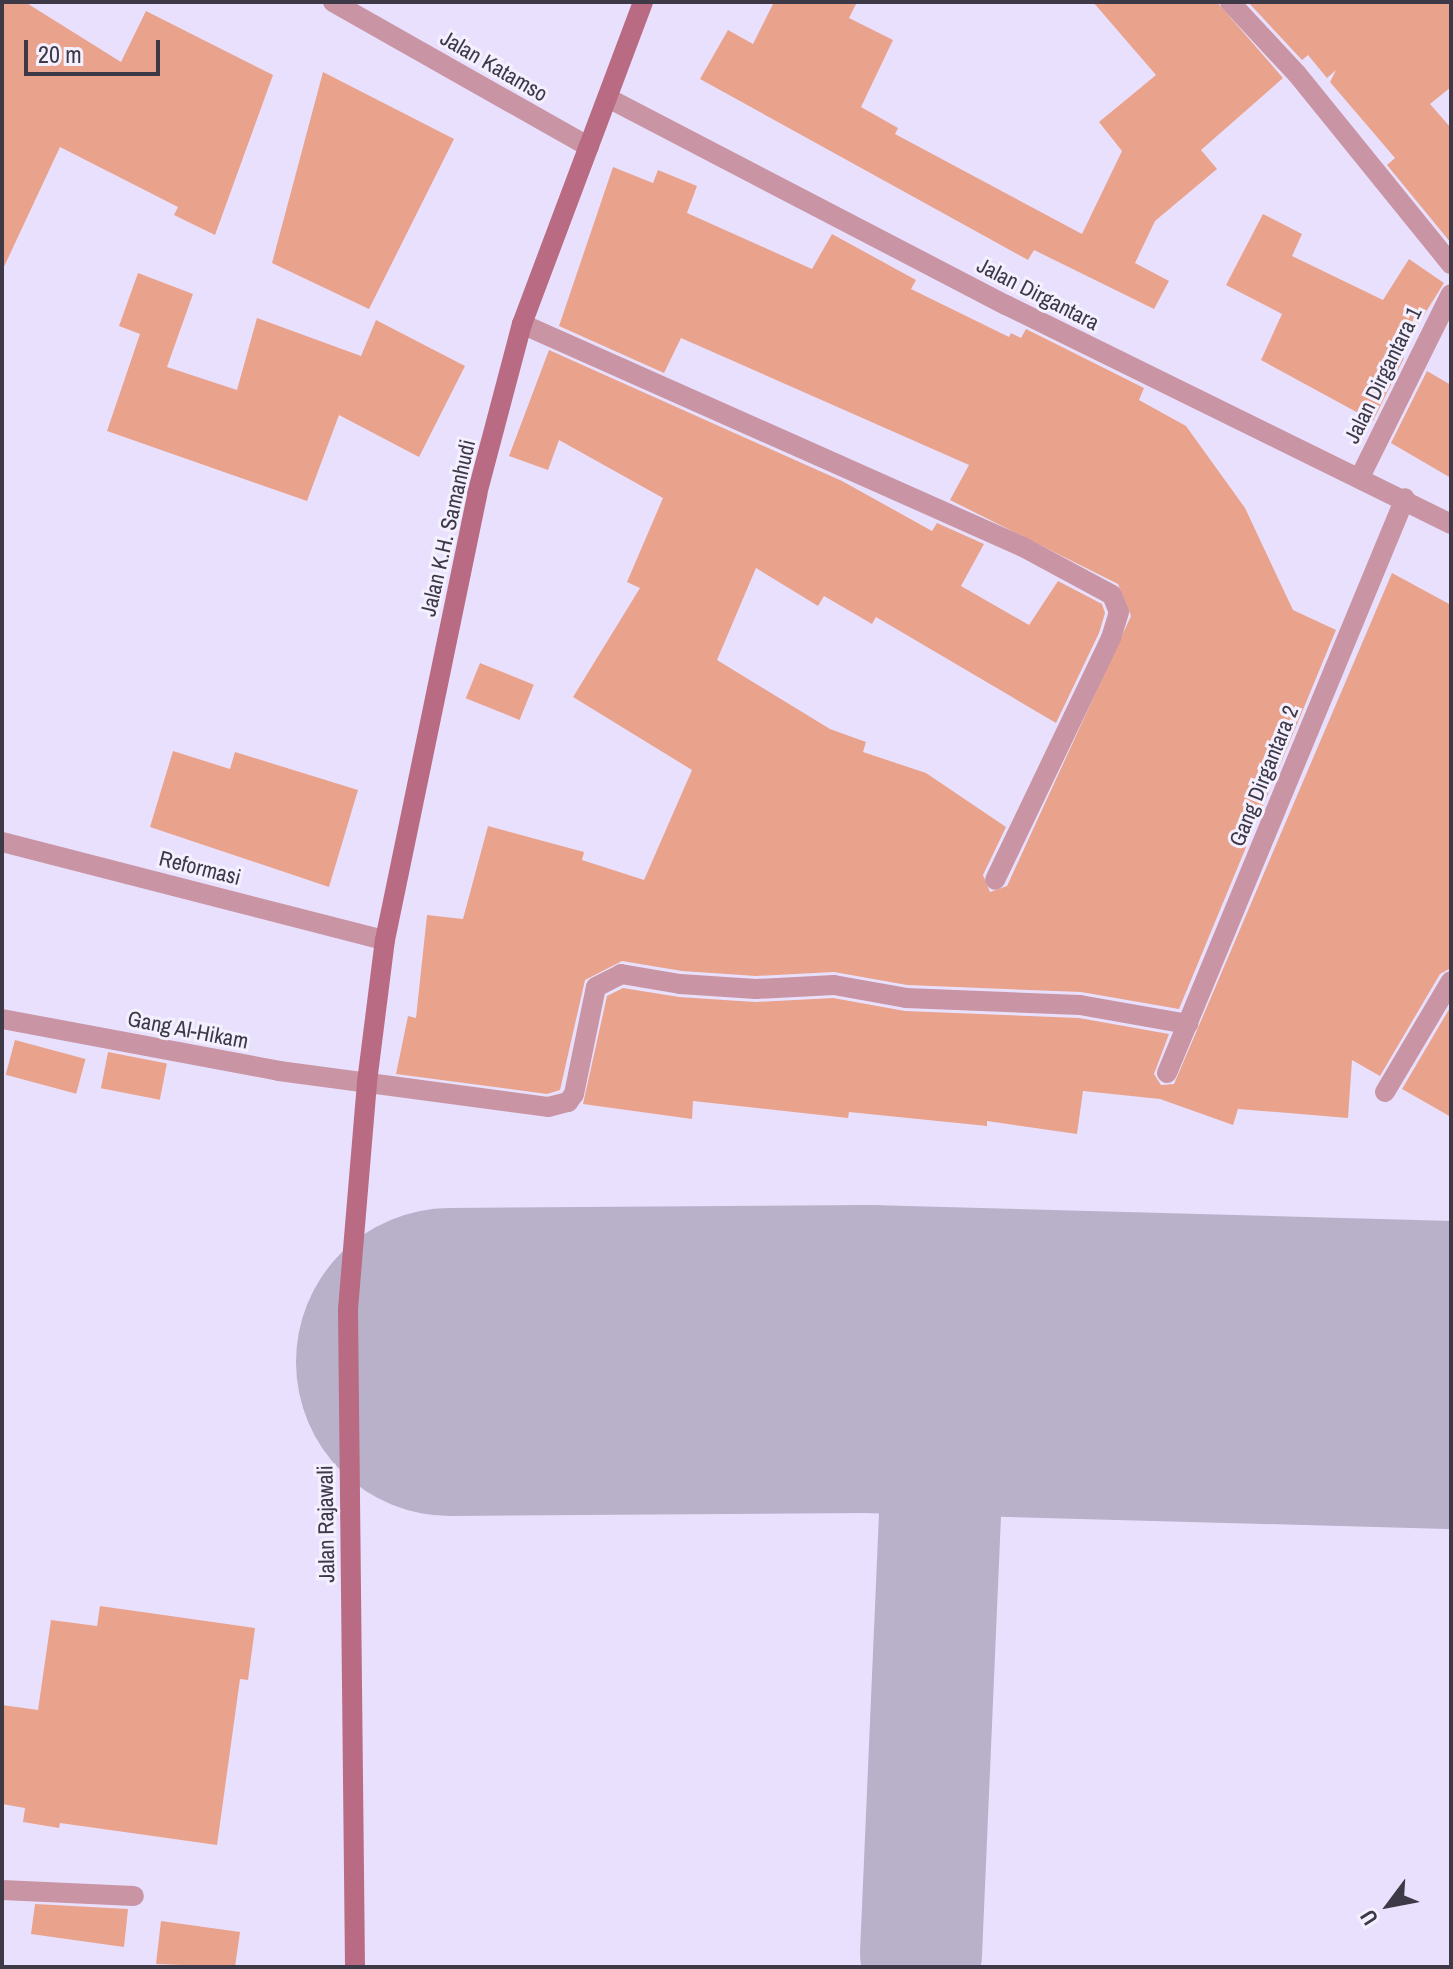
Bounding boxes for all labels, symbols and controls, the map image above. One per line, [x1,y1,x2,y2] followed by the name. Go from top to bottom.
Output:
[28,24,164,74] scale bar
[436,25,552,107] street label: Jalan Katamso
[38,38,82,70] text: 20 m
[973,252,1103,336] street label: Jalan Dirgantara
[1339,303,1427,447] street label: Jalan Dirgantara 1
[415,437,481,619] street label: Jalan K.H. Samanhudi
[1224,702,1304,850] street label: Gang Dirgantara 2
[156,845,244,891] street label: Reformasi
[125,1005,251,1055] street label: Gang Al-Hikam
[312,1465,340,1583] street label: Jalan Rajawali
[1349,1865,1429,1945] north arrow
[1352,1904,1385,1931] text: U

